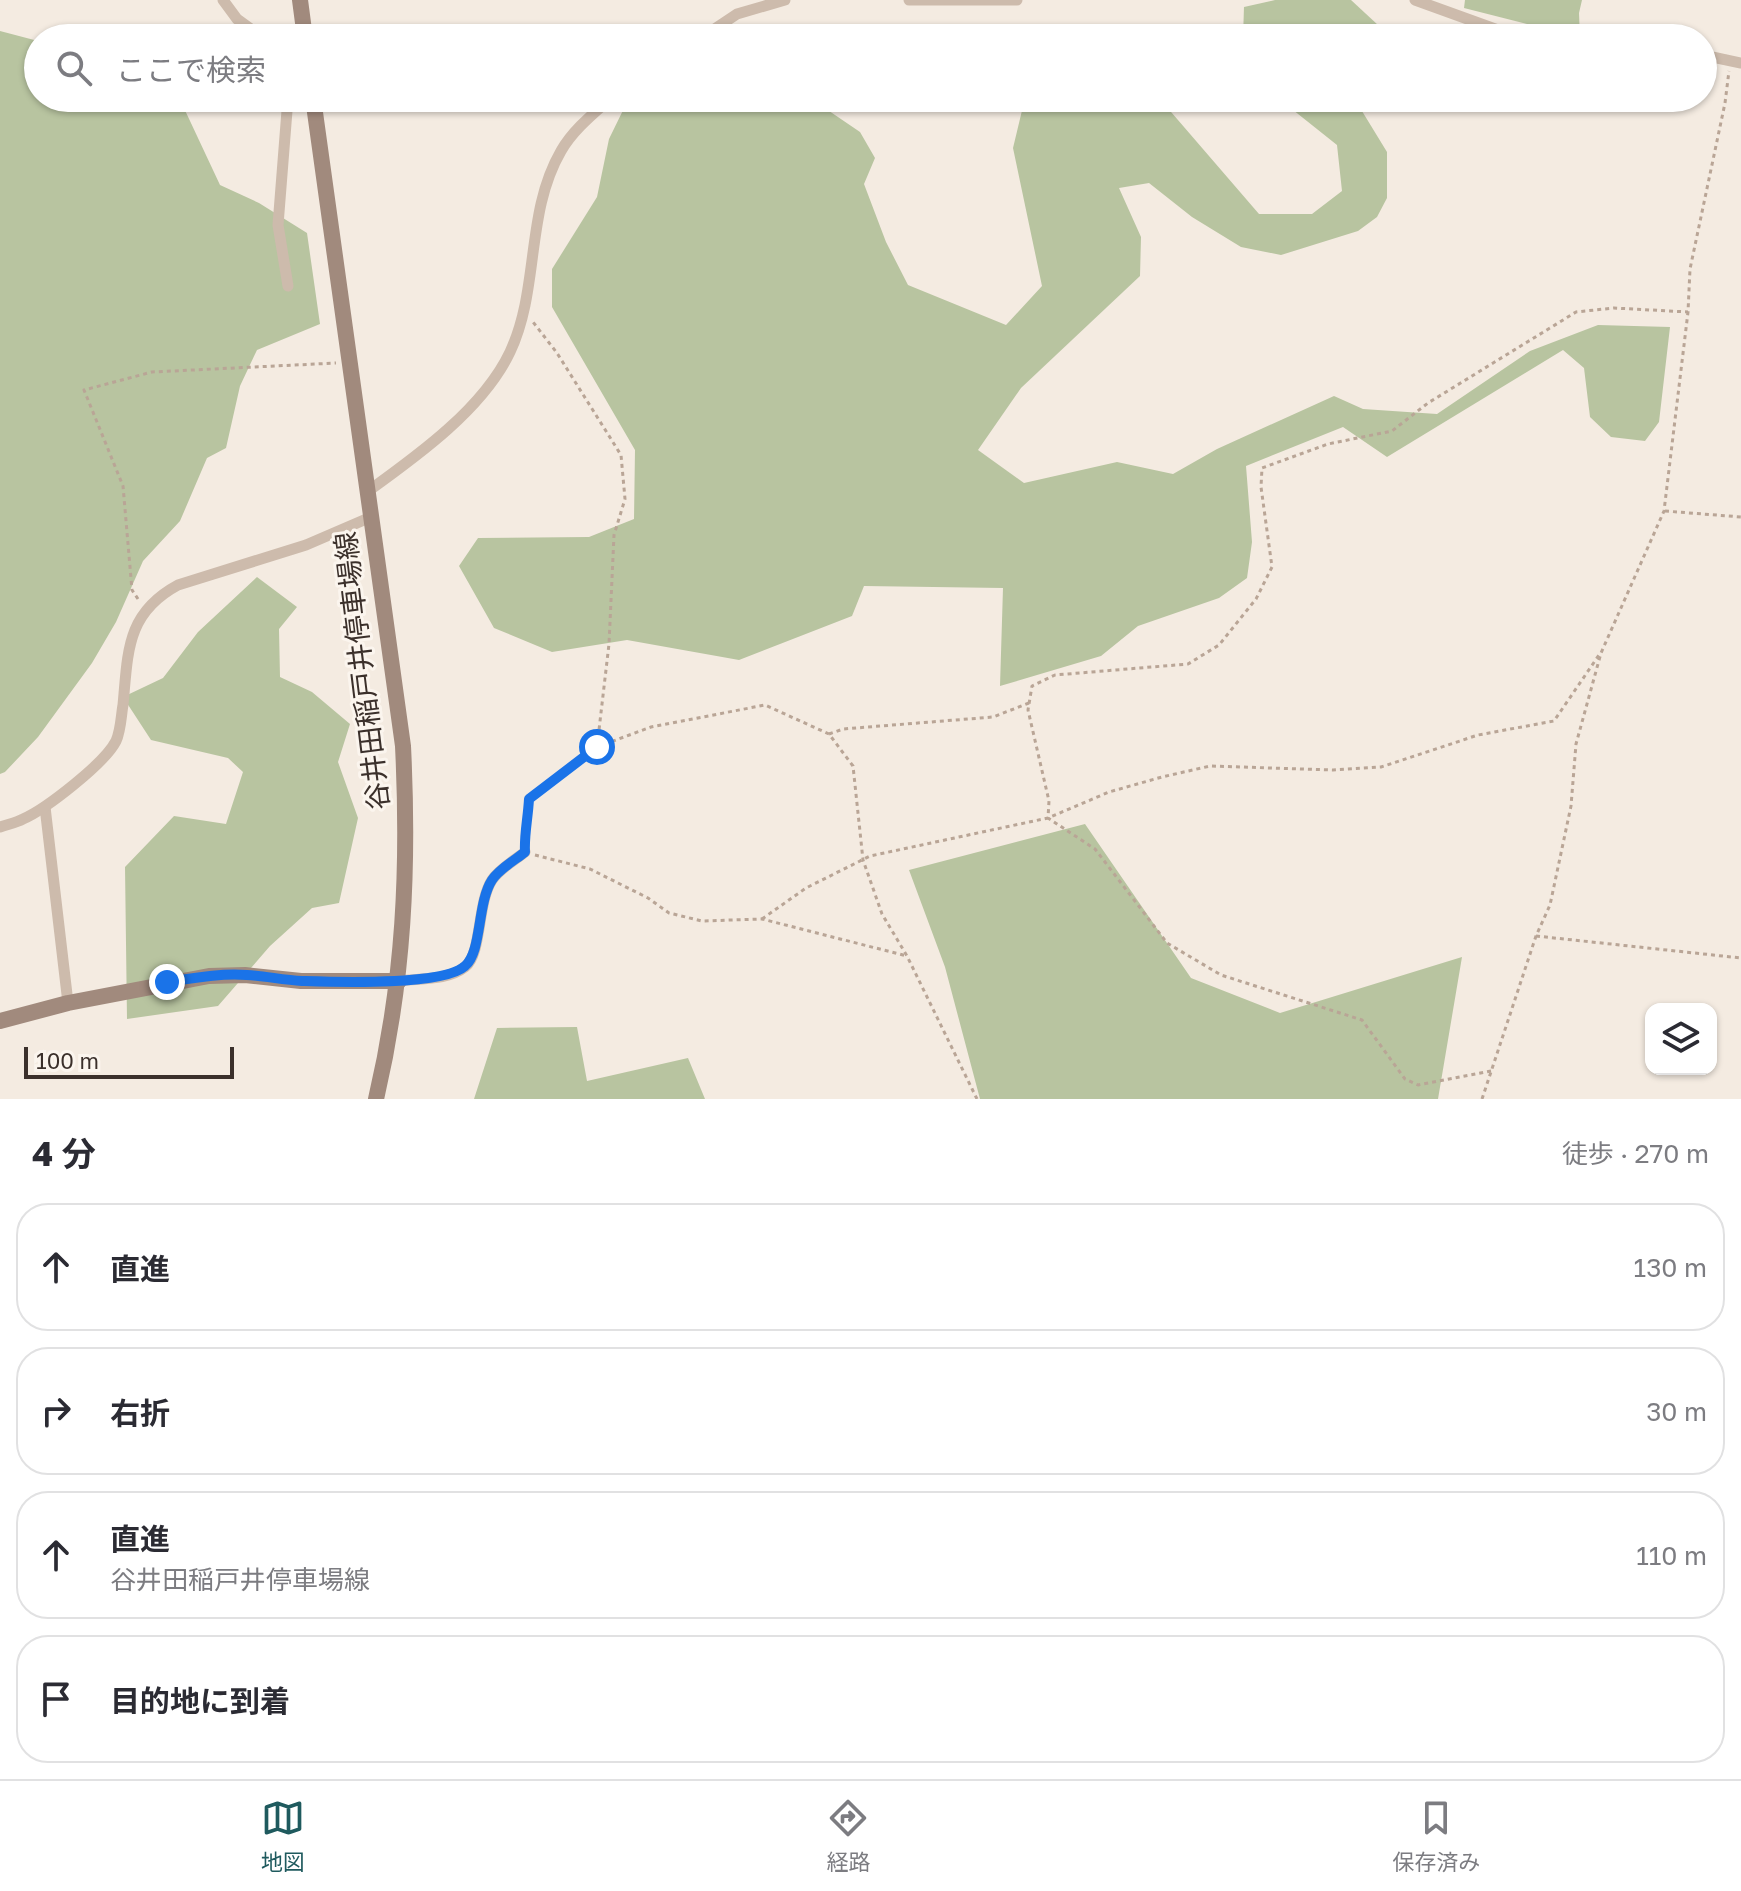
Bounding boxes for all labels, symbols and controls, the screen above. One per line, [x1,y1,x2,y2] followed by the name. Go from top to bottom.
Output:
[24,24,1717,112] search box
[52,46,96,90] icon: search
[116,52,266,88] text: ここで検索
[328,530,395,812] street label: 谷井田稲戸井停車場線
[579,729,615,765] route start
[149,964,185,1000] route end
[1645,1003,1717,1075] map controls
[1645,1003,1717,1075] button: layers
[24,1043,234,1079] scale bar
[36,1047,99,1074] text: 100 m
[32,1133,96,1173] text: 4 分
[1562,1138,1709,1169] text: 徒歩 · 270 m
[34,1245,78,1289] icon: ahead
[110,1251,170,1287] text: 直進
[1634,1252,1707,1283] text: 130 m
[34,1389,78,1433] icon: right
[110,1395,170,1431] text: 右折
[1646,1396,1707,1427] text: 30 m
[110,1521,170,1557] text: 直進
[34,1533,78,1577] icon: ahead
[1636,1540,1707,1571] text: 110 m
[110,1564,370,1595] text: 谷井田稲戸井停車場線
[34,1677,78,1721] icon: arrive
[110,1683,290,1719] text: 目的地に到着
[261,1796,305,1876] tab: 地図
[826,1796,870,1876] tab: 経路
[1392,1796,1480,1876] tab: 保存済み

